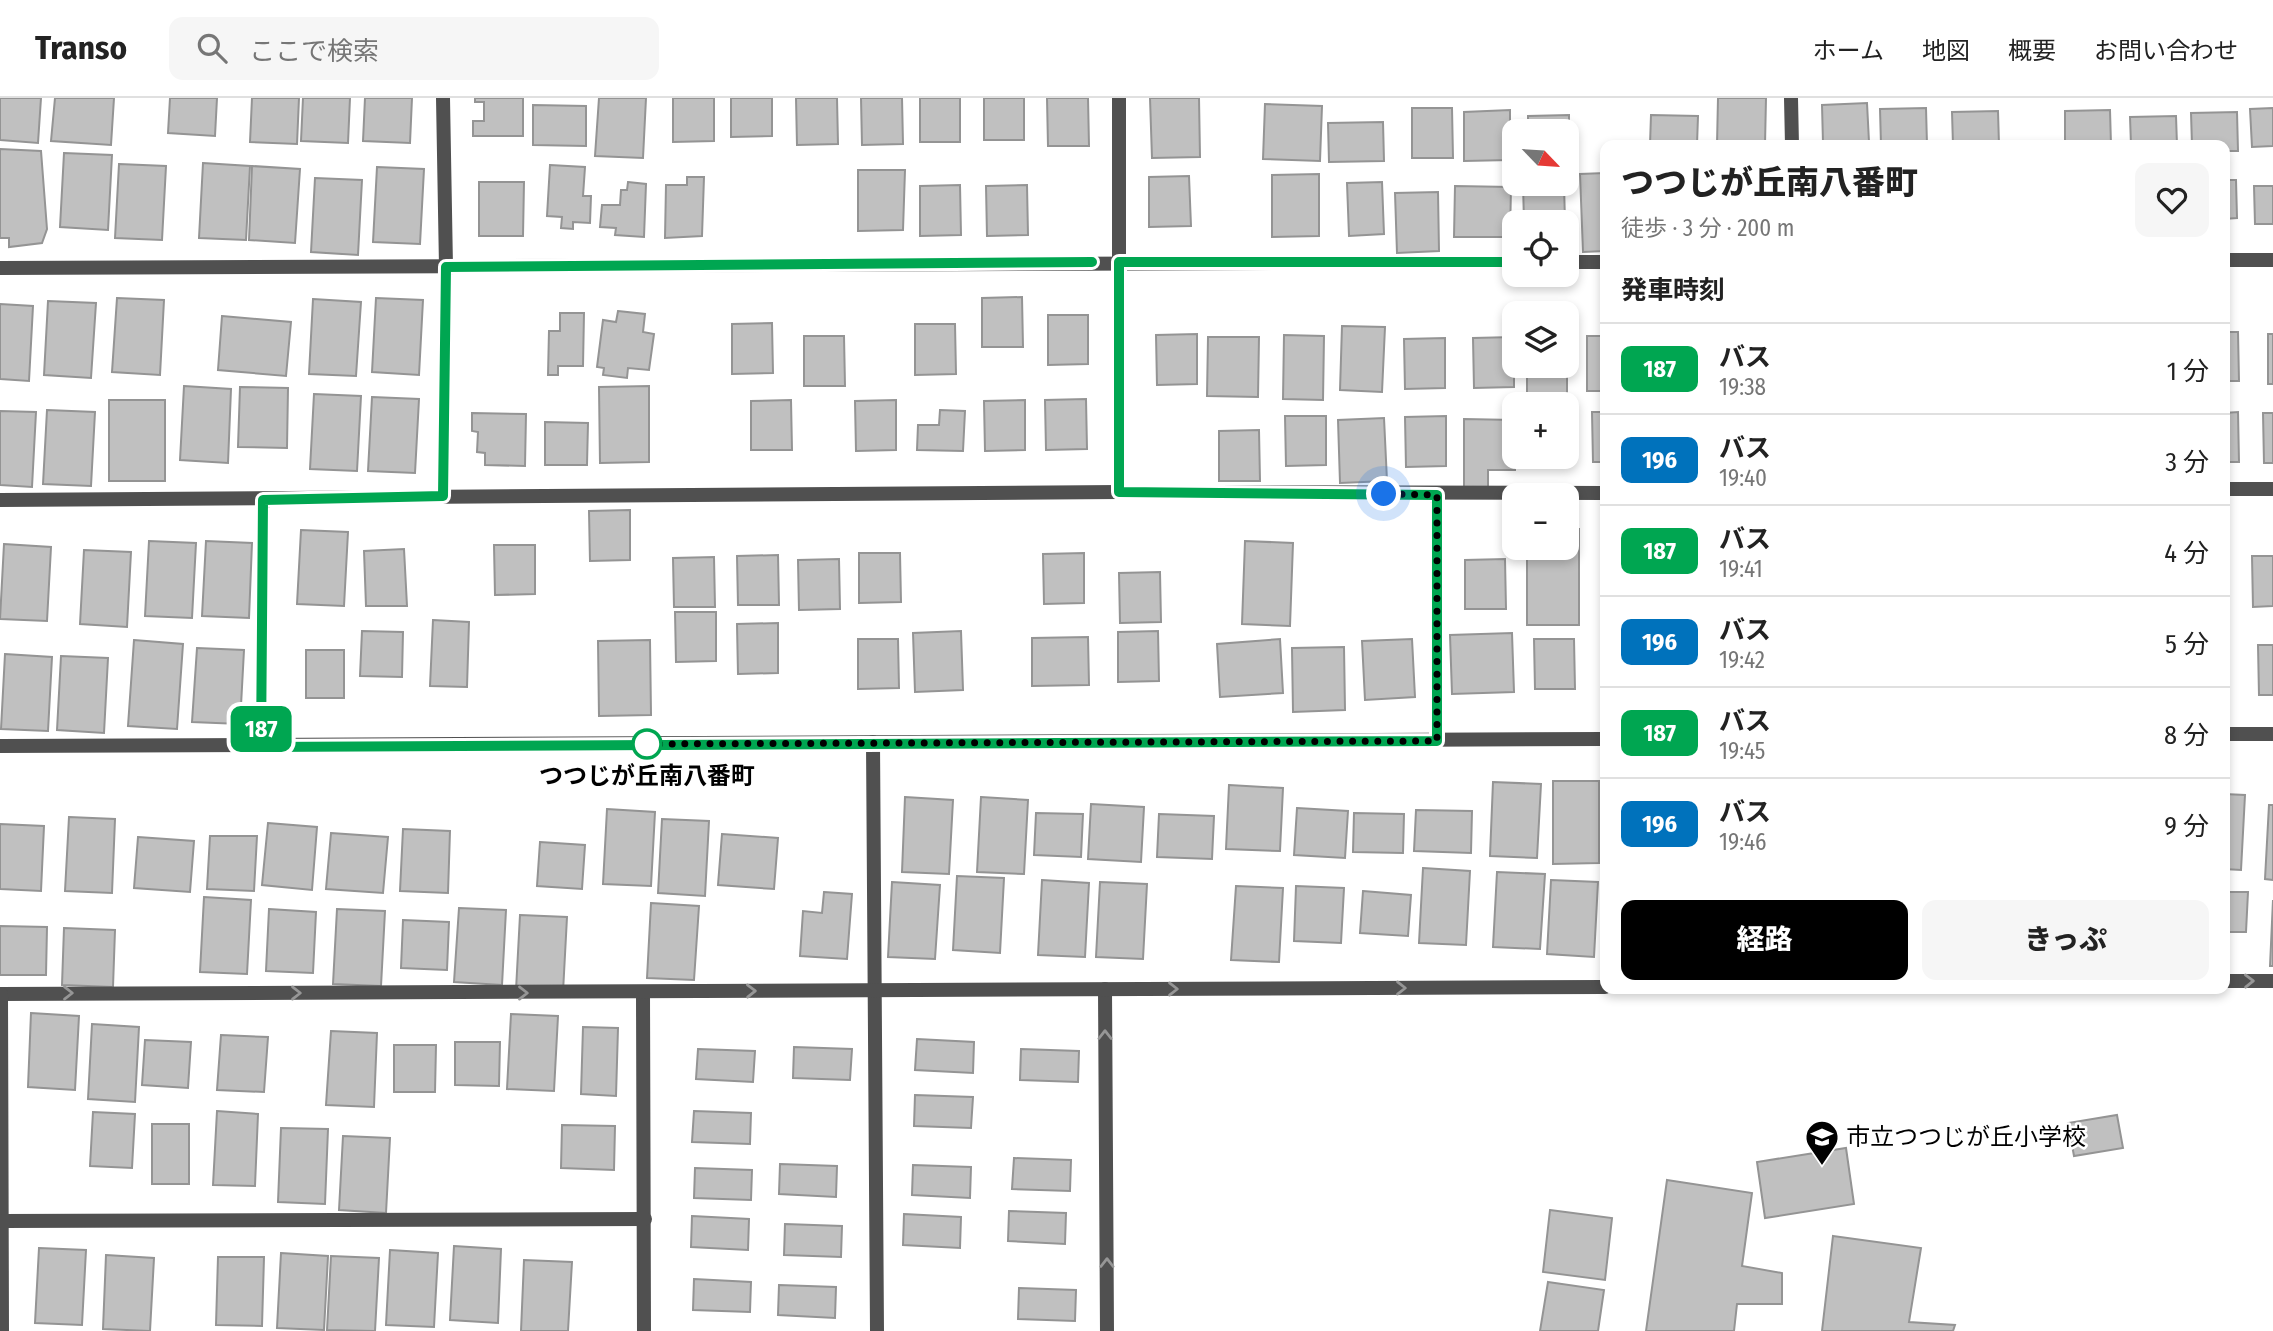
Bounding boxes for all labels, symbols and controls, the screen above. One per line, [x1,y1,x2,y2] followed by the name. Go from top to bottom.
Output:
[169,17,659,80] search box
[35,28,127,68] text: Transo
[193,29,231,67] icon: search
[249,36,379,67] text: ここで検索
[1813,37,1884,65] text: ホーム
[1922,37,1970,65] text: 地図
[2008,37,2056,65] text: 概要
[2094,37,2238,65] text: お問い合わせ
[1502,119,1578,196] north arrow
[1502,119,1579,560] map controls
[1621,163,1918,203] text: つつじが丘南八番町
[2135,163,2209,237] button: heart
[1502,210,1579,287] button: locate
[1621,214,1794,242] text: 徒歩 · 3 分 · 200 m
[1621,275,1725,306] text: 発車時刻
[1502,301,1579,378] button: layers
[1719,342,1771,373] text: バス
[1643,355,1676,383] text: 187
[2167,356,2209,387] text: 1 分
[1719,373,1766,401] text: 19:38
[1502,392,1579,469] button: +
[1719,433,1771,464] text: バス
[1642,446,1677,474] text: 196
[2165,447,2209,478] text: 3 分
[1719,464,1767,492] text: 19:40
[1366,476,1401,511] your location
[1502,483,1579,560] button: −
[1719,524,1771,555] text: バス
[1643,537,1676,565] text: 187
[2164,538,2209,569] text: 4 分
[1719,555,1763,583] text: 19:41
[1719,615,1771,646] text: バス
[1642,628,1677,656] text: 196
[2165,629,2209,660] text: 5 分
[1719,646,1765,674] text: 19:42
[221,706,301,752] line badge: 187
[1719,706,1771,737] text: バス
[245,715,277,743] text: 187
[1643,719,1676,747] text: 187
[2164,720,2209,751] text: 8 分
[632,729,662,759] marker: つつじが丘南八番町
[1719,737,1765,765] text: 19:45
[539,762,755,790] place label: つつじが丘南八番町
[1719,797,1771,828] text: バス
[1642,810,1677,838] text: 196
[2164,811,2209,842] text: 9 分
[1719,828,1766,856] text: 19:46
[1621,900,1908,980] button: 経路
[1922,900,2209,980] button: きっぷ
[2244,973,2254,989] one-way arrow
[1396,980,1407,996] one-way arrow
[1169,981,1179,997] one-way arrow
[746,983,756,999] one-way arrow
[63,985,74,1001] one-way arrow
[291,985,301,1001] one-way arrow
[518,985,529,1001] one-way arrow
[1097,1030,1113,1040] one-way arrow
[1803,1118,1841,1167] school or university icon: 市立つつじが丘小学校
[1846,1123,2086,1151] place label: 市立つつじが丘小学校
[1099,1257,1115,1268] one-way arrow

